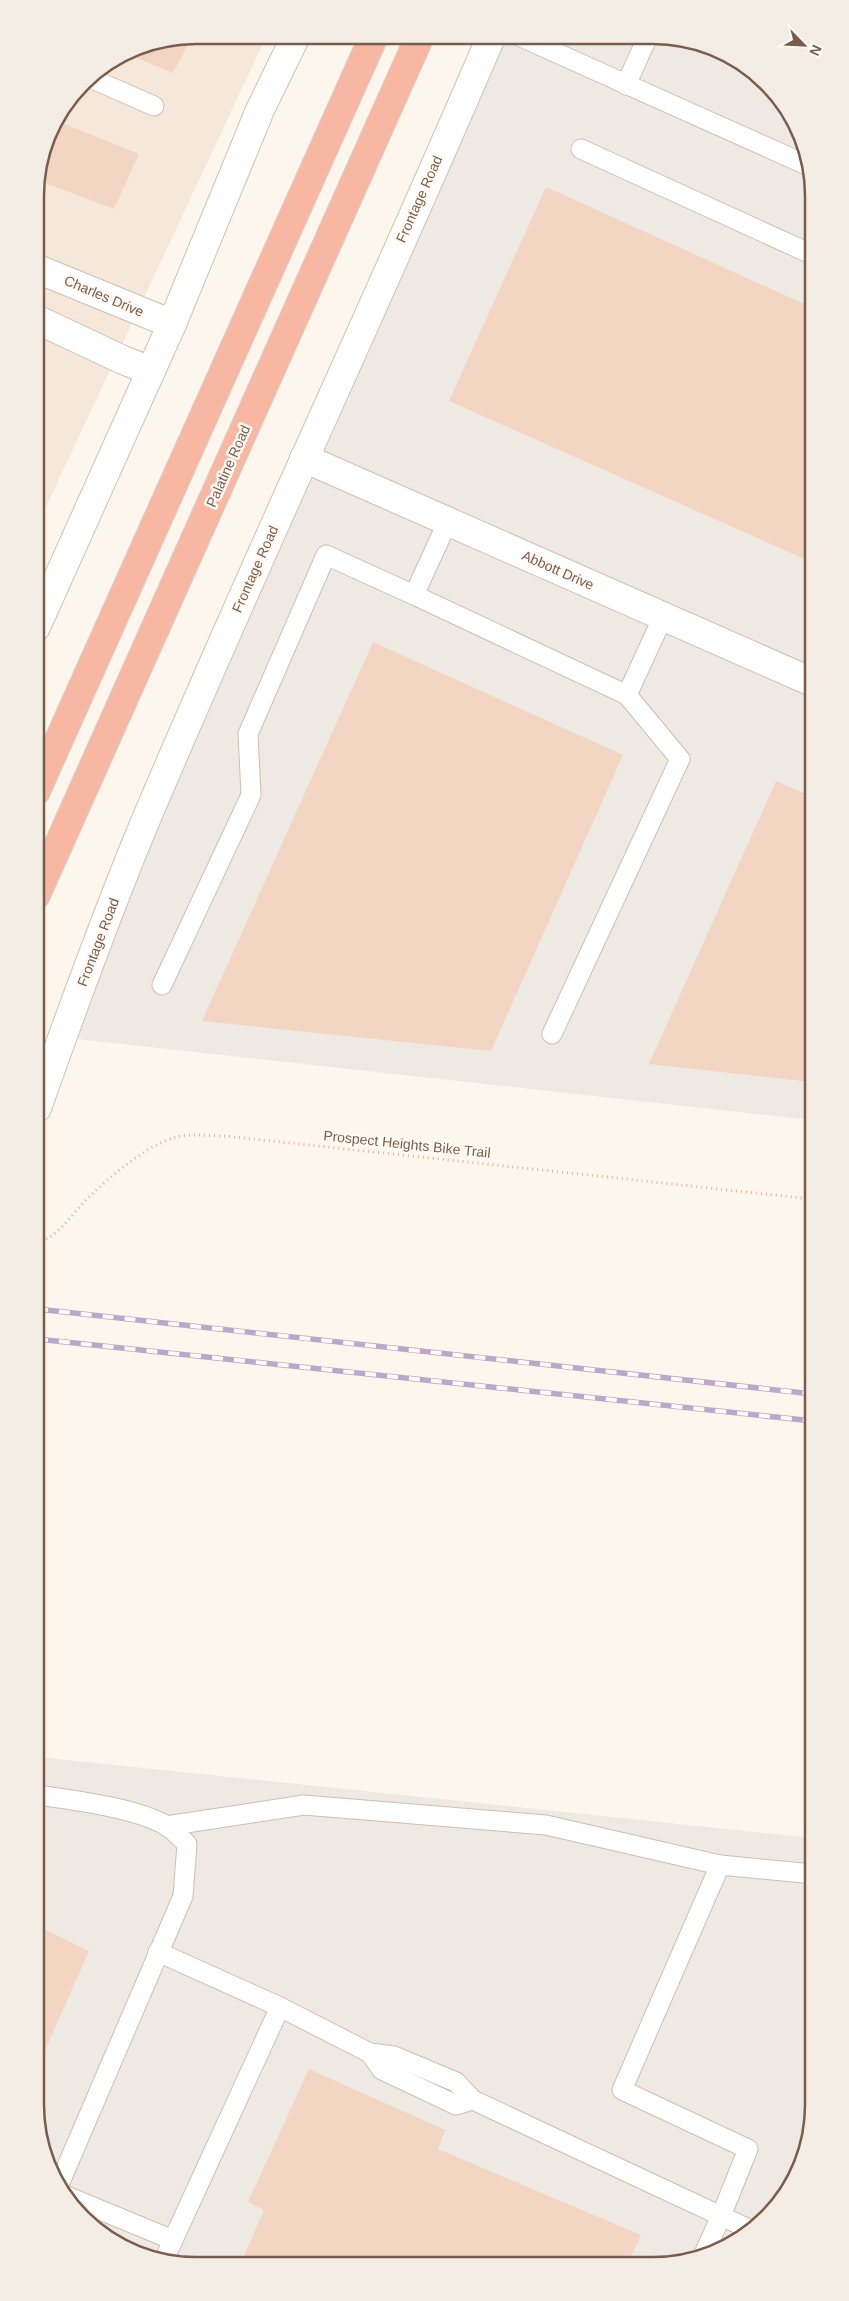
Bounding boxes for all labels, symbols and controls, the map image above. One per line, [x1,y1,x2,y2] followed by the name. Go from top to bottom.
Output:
[779,20,829,70] north arrow
[807,42,825,58] text: N
[393,153,445,245] street label: Frontage Road
[62,272,146,320] street label: Charles Drive
[203,423,253,509] street label: Palatine Road
[229,523,281,615] street label: Frontage Road
[520,547,597,593] street label: Abbott Drive
[74,896,122,988] street label: Frontage Road
[323,1127,491,1161] street label: Prospect Heights Bike Trail

